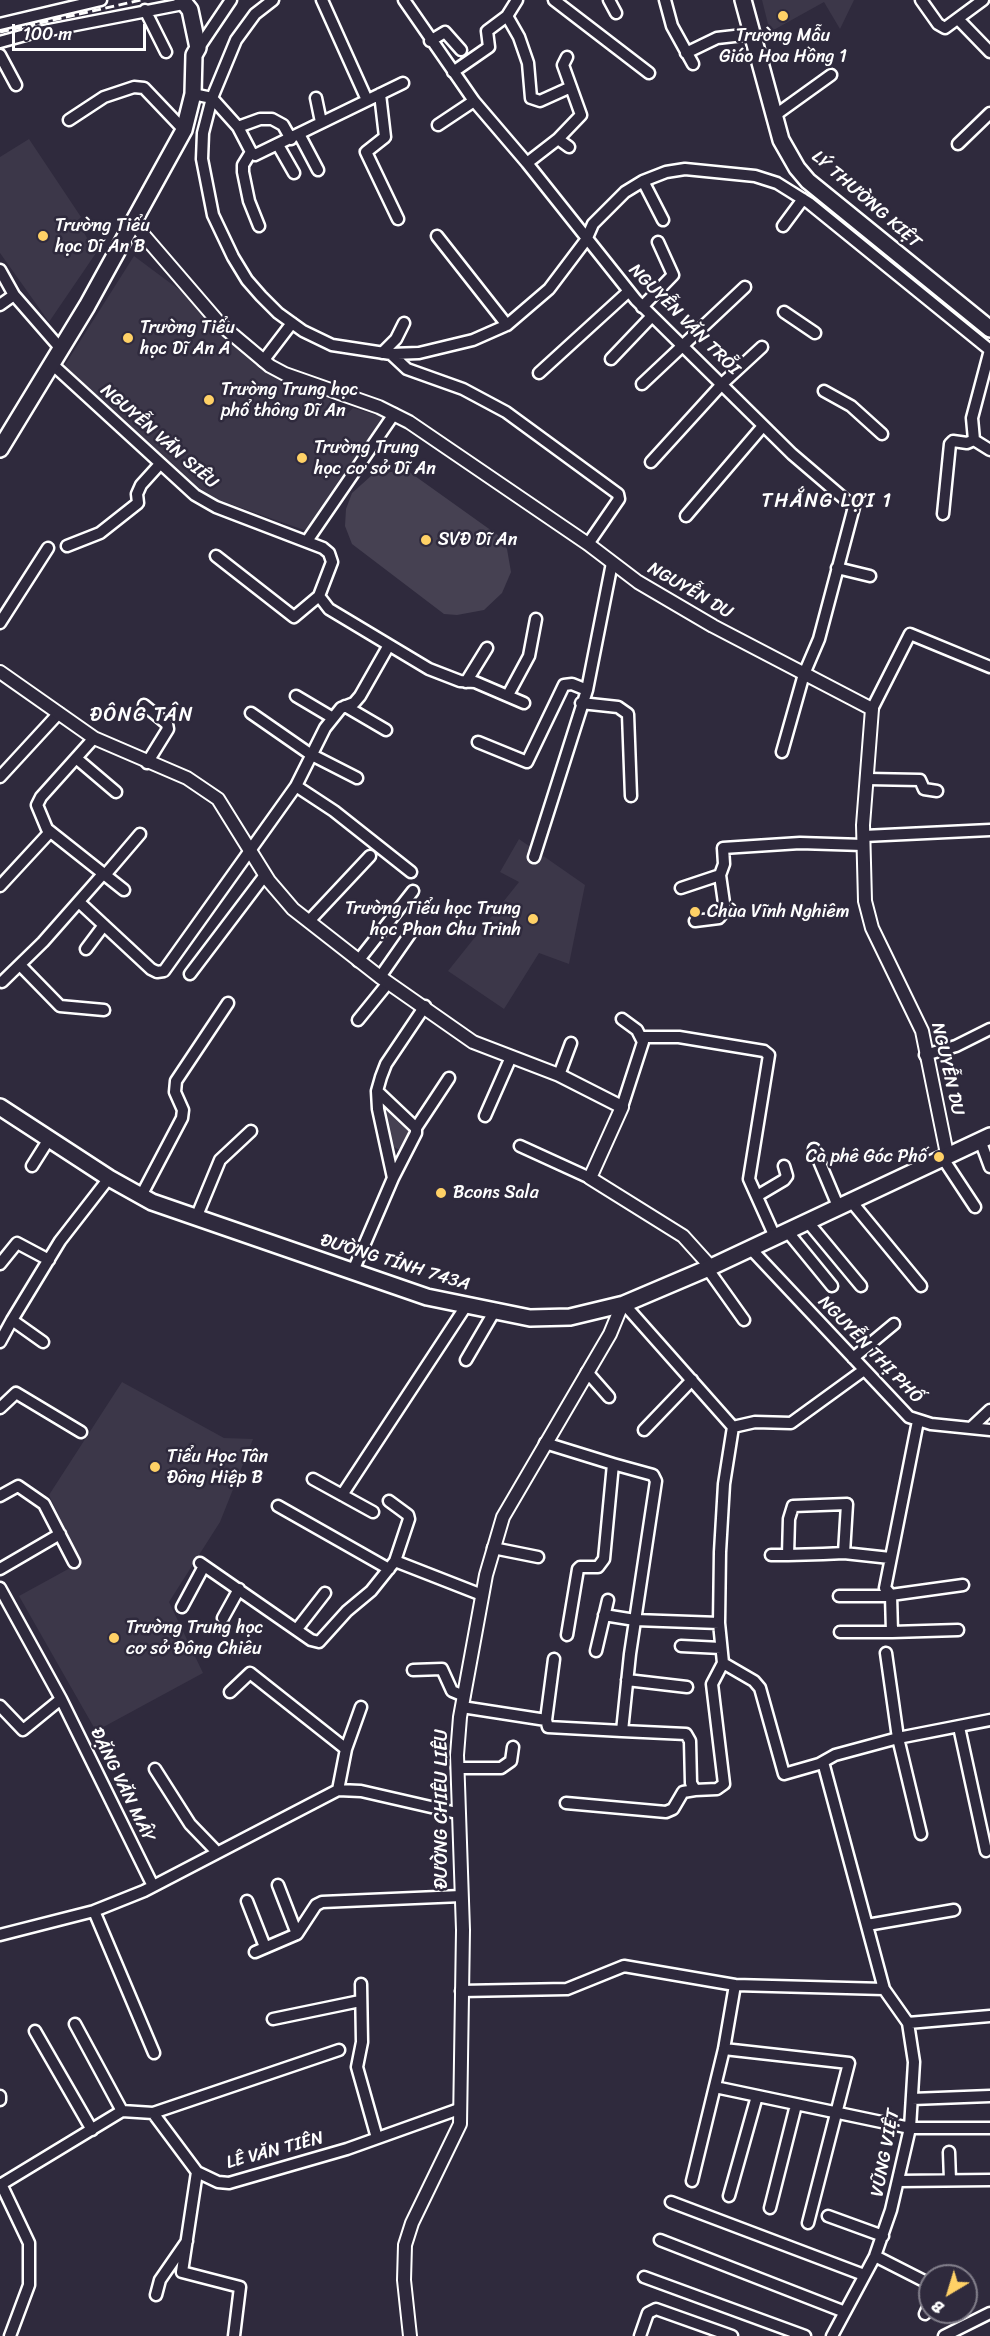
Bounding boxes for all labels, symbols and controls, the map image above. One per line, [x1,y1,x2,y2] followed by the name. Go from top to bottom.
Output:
[776,9,790,23] marker: Trường Mẫu Giáo Hoa Hồng 1
[15,12,148,50] scale bar
[23,18,72,50] text: 100 m
[719,25,847,68] place label: Trường Mẫu Giáo Hoa Hồng 1
[807,147,925,253] street label: LÝ THƯỜNG KIỆT
[55,215,150,258] place label: Trường Tiểu học Dĩ An B
[36,229,50,243] marker: Trường Tiểu học Dĩ An B
[624,260,744,380] street label: NGUYỄN VĂN TRỖI
[140,317,235,360] place label: Trường Tiểu học Dĩ An A
[121,331,135,345] marker: Trường Tiểu học Dĩ An A
[221,379,359,422] place label: Trường Trung học phổ thông Dĩ An
[96,380,222,494] street label: NGUYỄN VĂN SIÊU
[202,393,216,407] marker: Trường Trung học phổ thông Dĩ An
[314,437,436,480] place label: Trường Trung học cơ sở Dĩ An
[295,451,309,465] marker: Trường Trung học cơ sở Dĩ An
[762,490,892,514] district label: THẮNG LỢI 1
[438,529,517,551] place label: SVĐ Dĩ An
[419,533,433,547] marker: SVĐ Dĩ An
[644,558,736,624] street label: NGUYỄN DU
[90,704,194,728] district label: ĐÔNG TÂN
[345,898,521,940] place label: Trường Tiểu học Trung học Phan Chu Trinh
[707,901,850,923] place label: Chùa Vĩnh Nghiêm
[688,905,702,919] marker: Chùa Vĩnh Nghiêm
[526,912,540,926] marker: Trường Tiểu học Trung học Phan Chu Trinh
[926,1021,968,1117] street label: NGUYỄN DU
[806,1146,927,1168] place label: Cà phê Góc Phố
[932,1150,946,1164] marker: Cà phê Góc Phố
[453,1182,539,1204] place label: Bcons Sala
[434,1186,448,1200] marker: Bcons Sala
[318,1230,472,1296] street label: ĐƯỜNG TỈNH 743A
[813,1292,927,1408] street label: NGUYỄN THỊ PHỐ
[167,1446,268,1488] place label: Tiểu Học Tân Đông Hiệp B
[148,1460,162,1474] marker: Tiểu Học Tân Đông Hiệp B
[126,1617,264,1660] place label: Trường Trung học cơ sở Đông Chiêu
[107,1631,121,1645] marker: Trường Trung học cơ sở Đông Chiêu
[85,1724,159,1846] street label: ĐẶNG VĂN MÂY
[431,1729,453,1889] street label: ĐƯỜNG CHIÊU LIÊU
[867,2107,905,2199] street label: VŨNG VIỆT
[224,2128,326,2174] street label: LÊ VĂN TIÊN
[918,2264,978,2324] north arrow
[925,2292,951,2322] text: B

